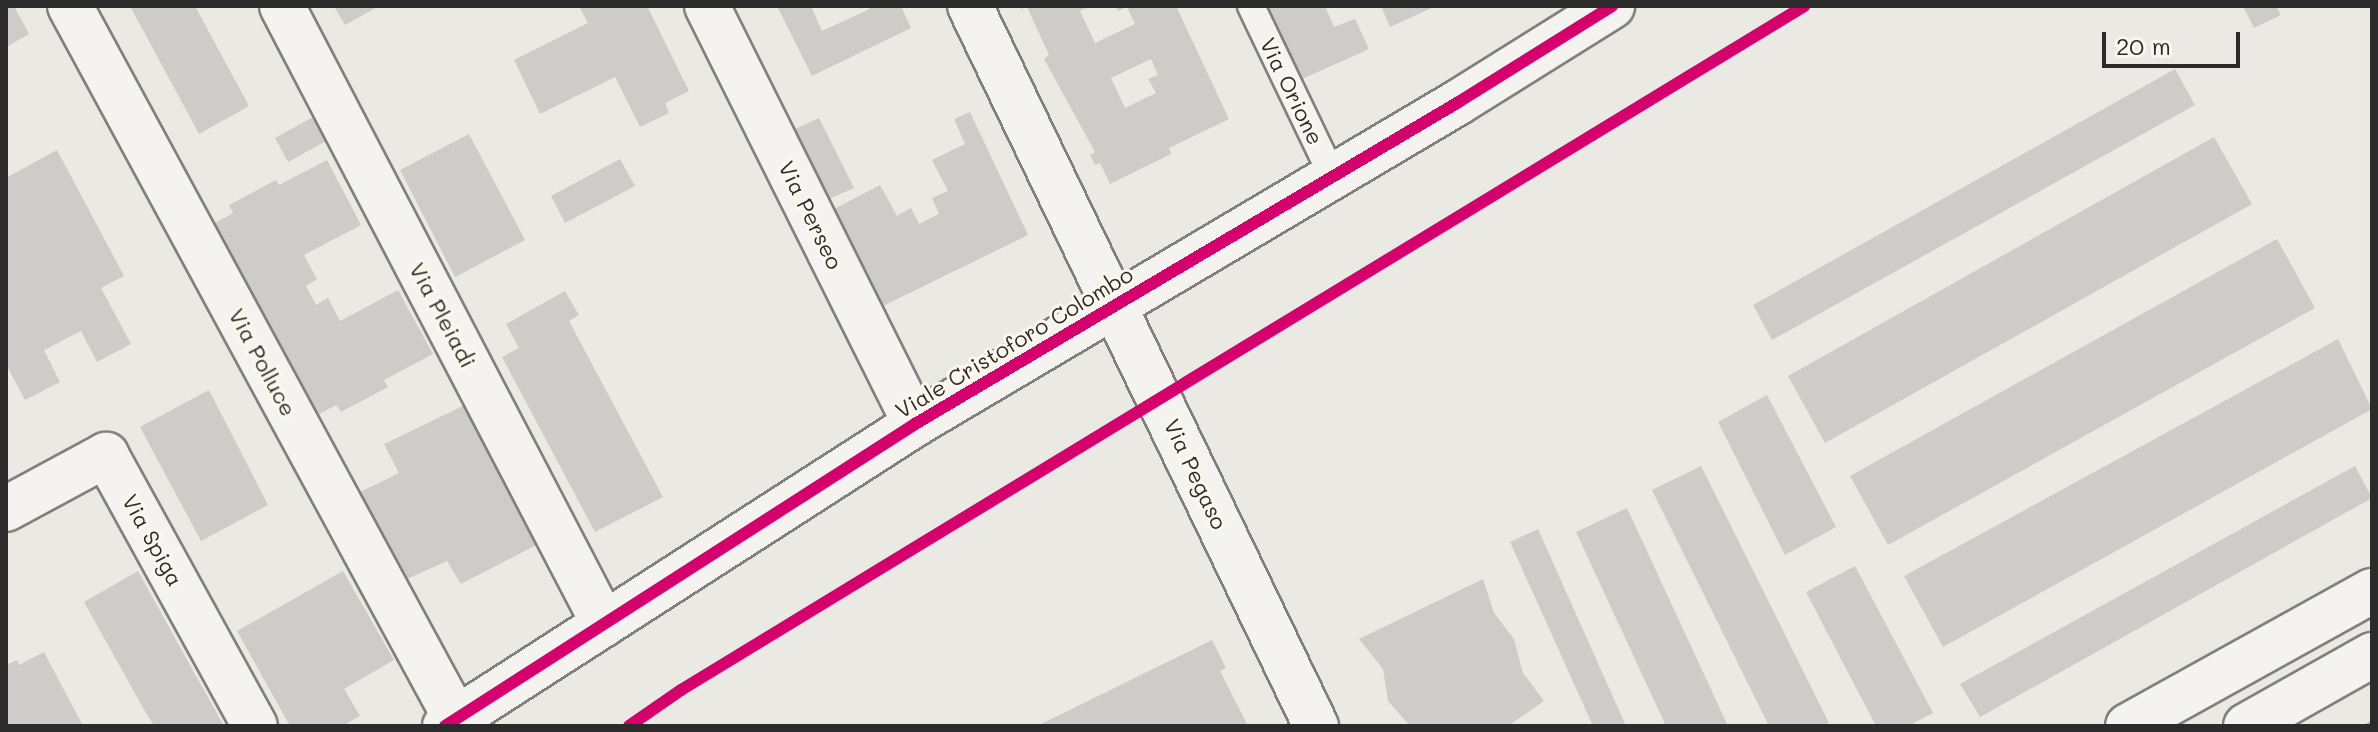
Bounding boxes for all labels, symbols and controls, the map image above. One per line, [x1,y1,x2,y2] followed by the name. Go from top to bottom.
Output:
[2106,16,2244,66] scale bar
[2116,30,2171,61] text: 20 m
[1255,33,1329,149] street label: Via Orione
[773,157,849,273] street label: Via Perseo
[404,258,482,372] street label: Via Pleiadi
[890,261,1138,423] street label: Viale Cristoforo Colombo
[224,304,302,420] street label: Via Polluce
[1159,415,1233,533] street label: Via Pegaso
[117,490,189,590] street label: Via Spiga

